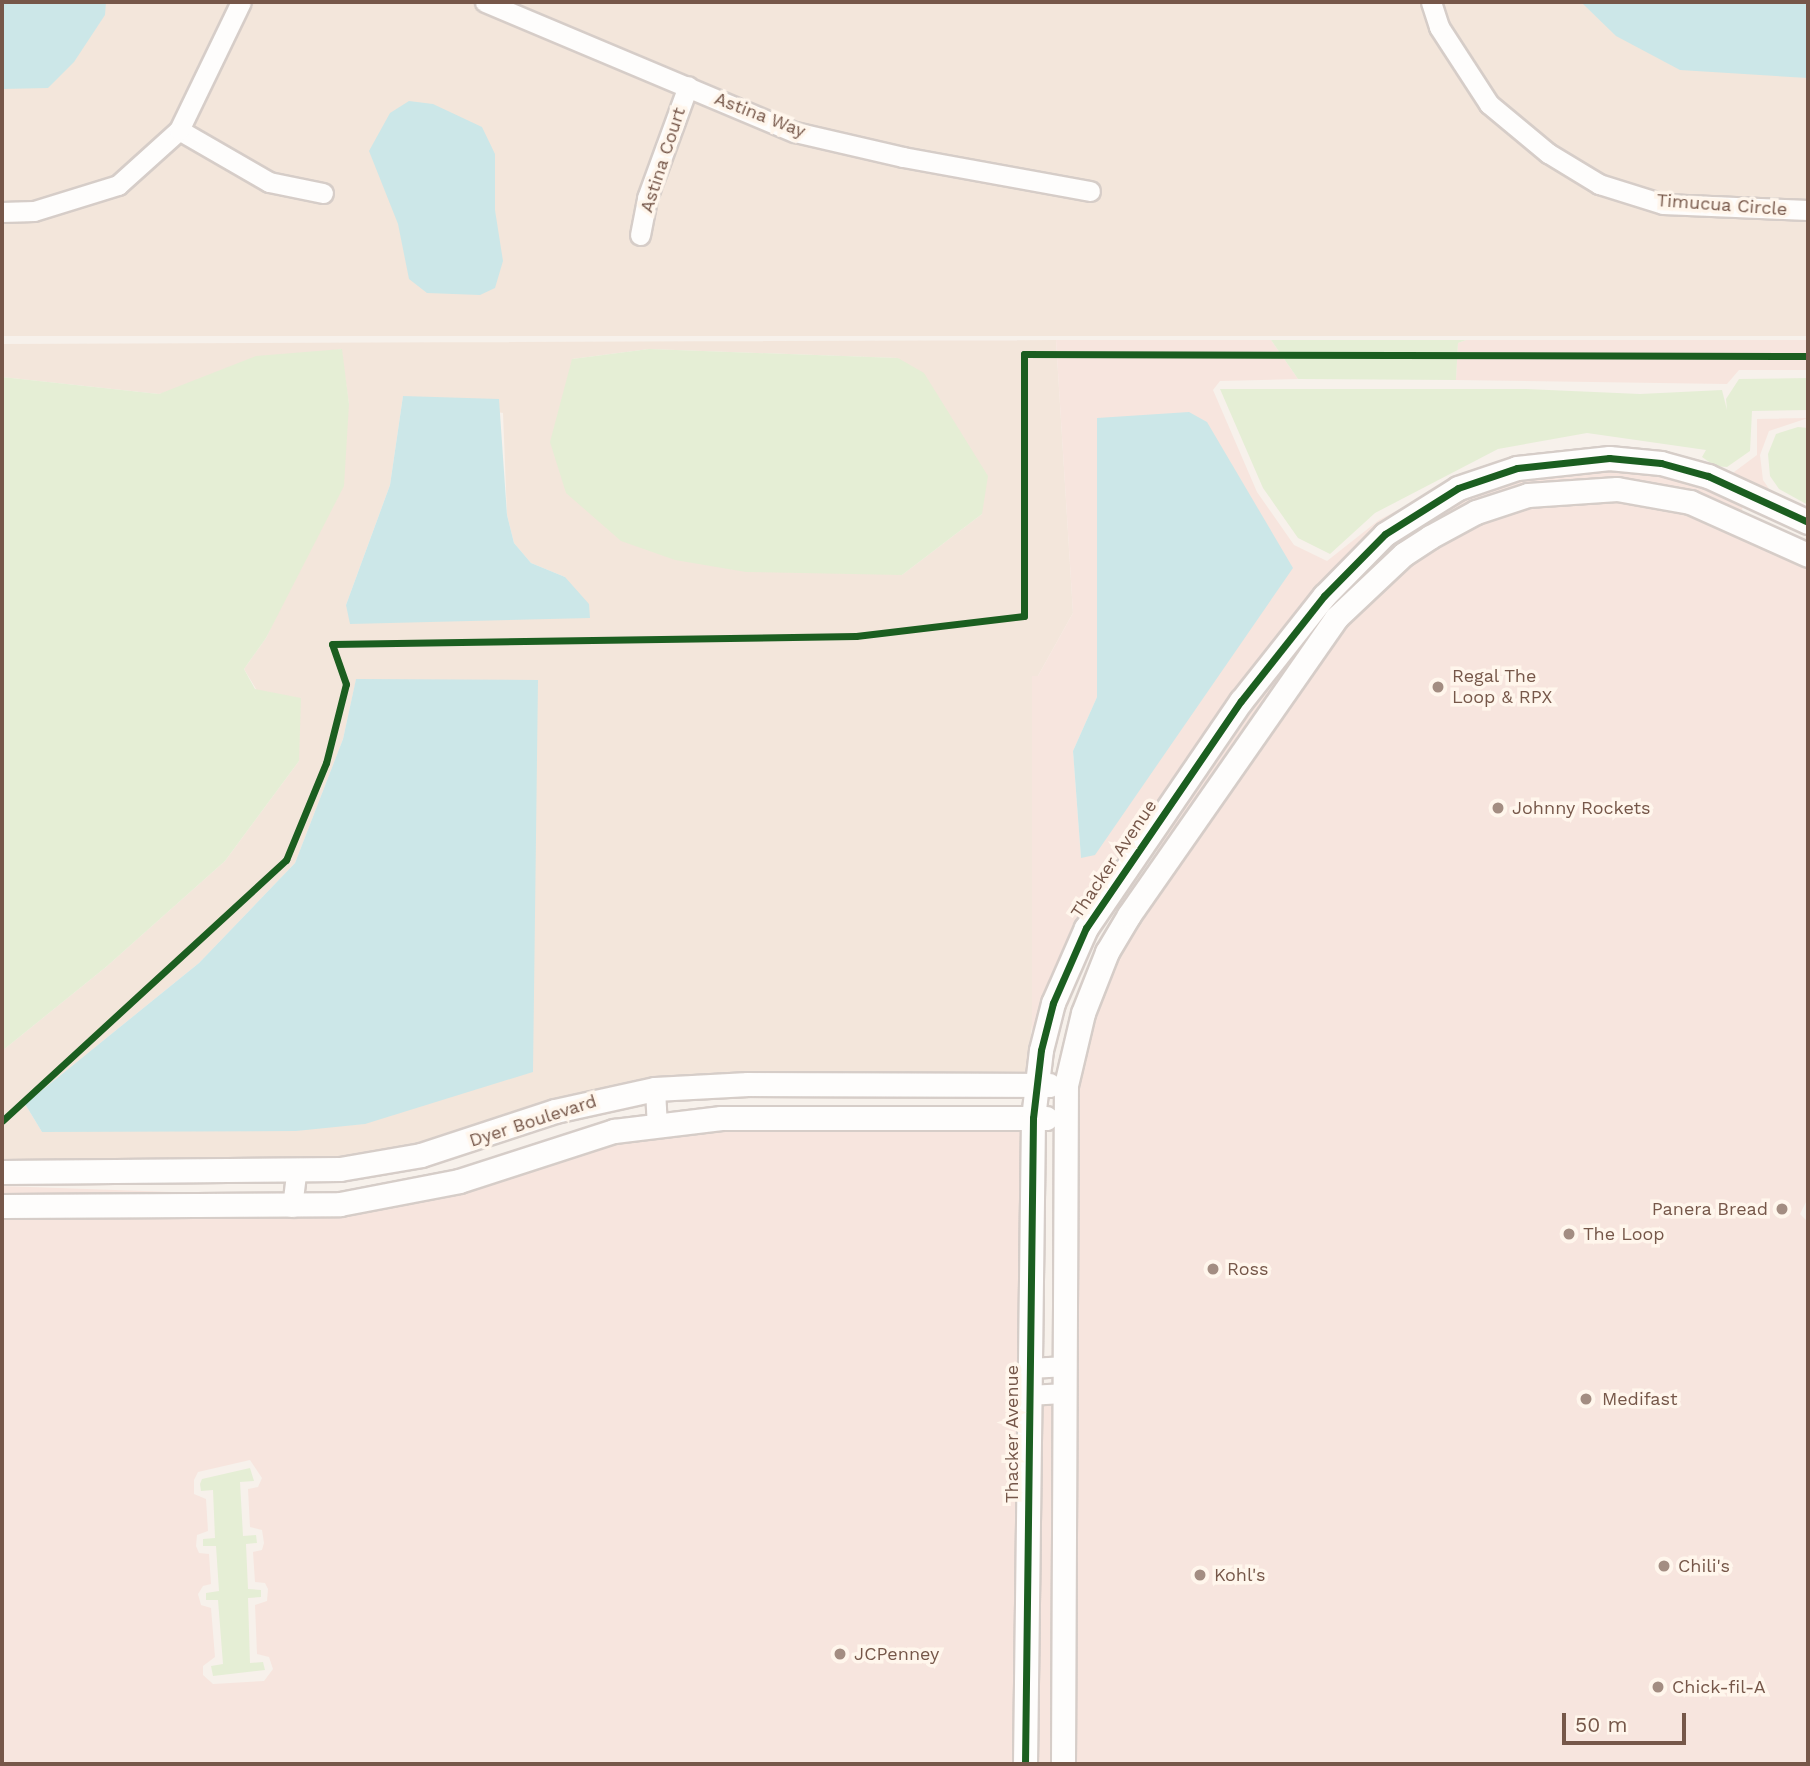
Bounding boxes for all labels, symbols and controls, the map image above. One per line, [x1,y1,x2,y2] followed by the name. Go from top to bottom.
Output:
[711,88,809,142] street label: Astina Way
[636,105,690,215] street label: Astina Court
[1656,190,1788,220] street label: Timucua Circle
[1452,666,1552,708] place label: Regal The Loop & RPX
[1430,679,1446,695] marker: Regal The Loop & RPX
[1066,795,1162,923] street label: Thacker Avenue
[1512,797,1651,819] place label: Johnny Rockets
[1490,800,1506,816] marker: Johnny Rockets
[466,1090,600,1152] street label: Dyer Boulevard
[1651,1198,1768,1220] place label: Panera Bread
[1774,1201,1790,1217] marker: Panera Bread
[1583,1223,1665,1245] place label: The Loop
[1561,1226,1577,1242] marker: The Loop
[1227,1258,1268,1280] place label: Ross
[1205,1261,1221,1277] marker: Ross
[1001,1364,1023,1504] street label: Thacker Avenue
[1602,1388,1677,1410] place label: Medifast
[1576,1389,1596,1409] marker: Medifast
[1678,1555,1730,1577] place label: Chili's
[1656,1558,1672,1574] marker: Chili's
[1214,1564,1266,1586] place label: Kohl's
[1192,1567,1208,1583] marker: Kohl's
[854,1643,939,1665] place label: JCPenney
[832,1646,848,1662] marker: JCPenney
[1672,1676,1766,1698] place label: Chick-fil-A
[1650,1679,1666,1695] marker: Chick-fil-A
[1565,1700,1689,1744] scale bar
[1575,1712,1627,1737] text: 50 m

